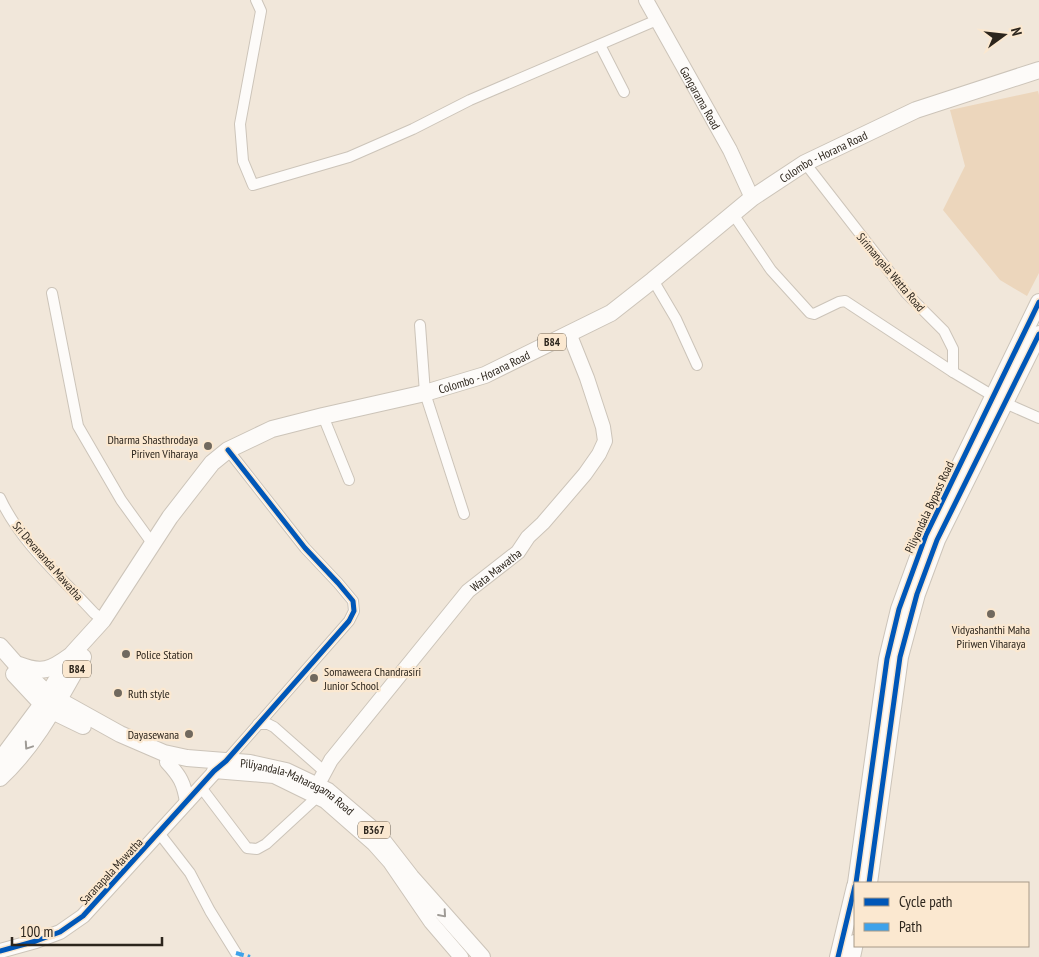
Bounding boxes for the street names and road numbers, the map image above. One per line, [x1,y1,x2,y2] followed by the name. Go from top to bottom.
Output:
[677,64,724,132] street label: Gangarama Road
[776,127,869,185] street label: Colombo - Horana Road
[854,230,928,314] street label: Sirimangala Watta Road
[538,334,566,351] road number: B84
[436,347,532,396] street label: Colombo - Horana Road
[901,459,957,555] street label: Piliyandala Bypass Road
[10,518,86,604] street label: Sri Devananda Mawatha
[467,545,524,594] street label: Wata Mawatha
[63,661,91,678] road number: B84
[240,755,357,818] street label: Piliyandala-Maharagama Road
[358,822,390,838] road number: B367
[76,834,146,908] street label: Saranapala Mawatha

